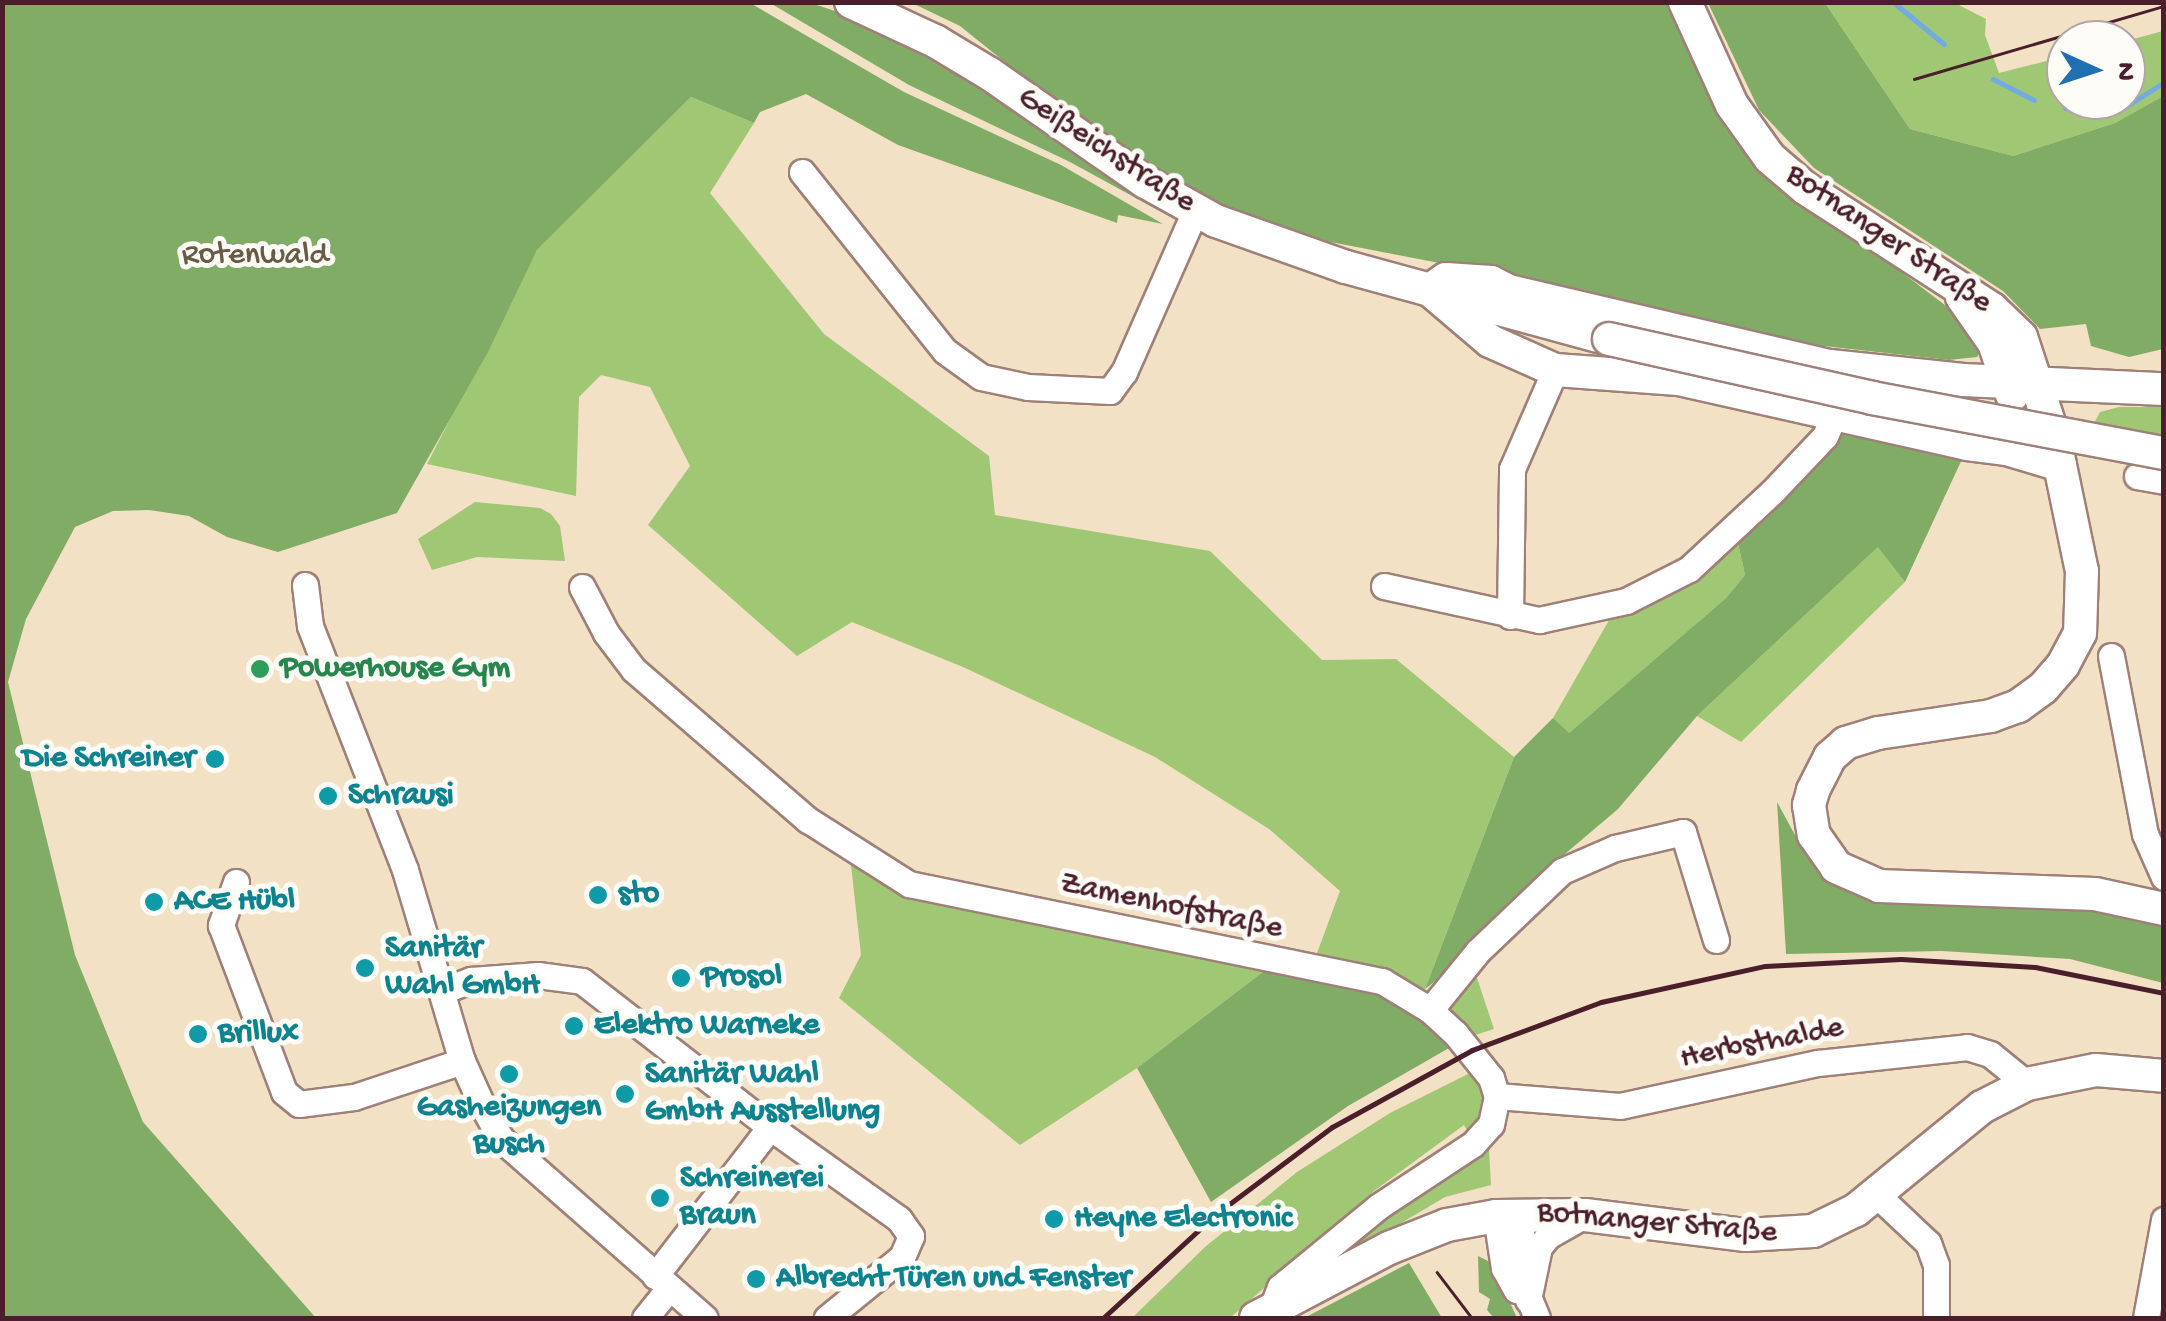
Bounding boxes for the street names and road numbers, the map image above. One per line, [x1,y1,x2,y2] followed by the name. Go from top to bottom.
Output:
[1010,79,1202,223] street label: Geißeichstraße
[1777,157,1999,323] street label: Botnanger Straße
[1056,865,1286,949] street label: Zamenhofstraße
[1677,1009,1847,1079] street label: Herbsthalde
[1535,1194,1779,1254] street label: Botnanger Straße

